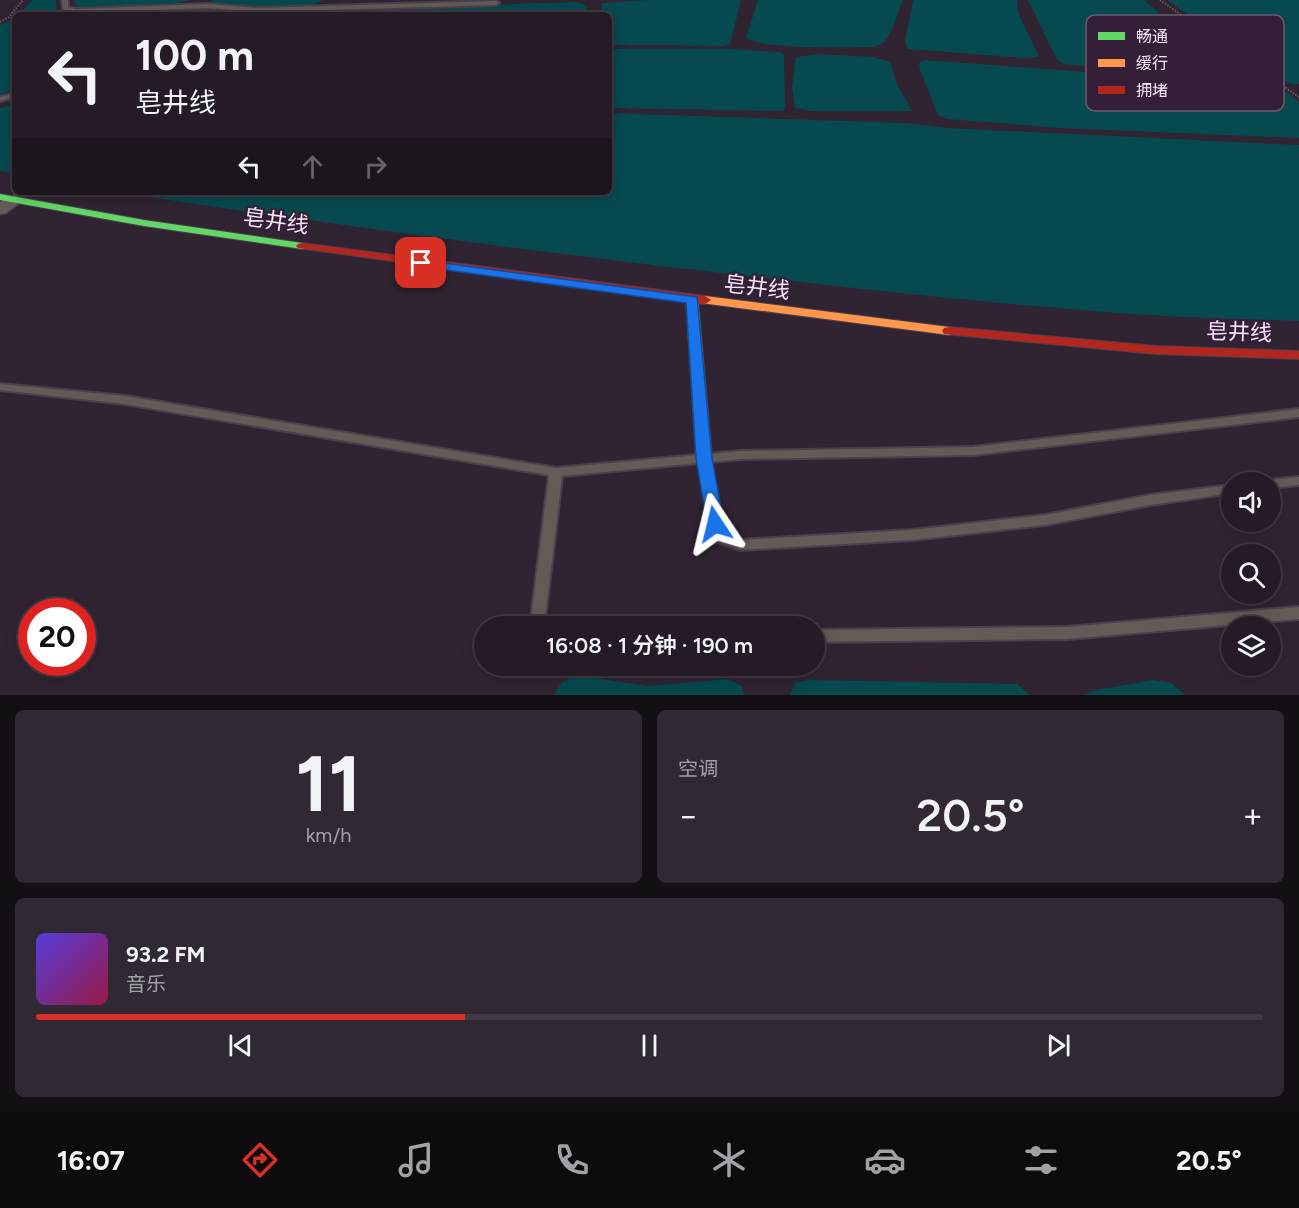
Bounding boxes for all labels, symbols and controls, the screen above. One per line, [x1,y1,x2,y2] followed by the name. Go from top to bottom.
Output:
[1086,15,1284,111] legend
[1136,27,1168,46] text: 畅通
[135,30,254,81] text: 100 m
[36,36,114,114] icon: left
[1136,54,1168,73] text: 缓行
[1136,81,1168,100] text: 拥堵
[135,86,216,119] text: 皂井线
[233,150,266,183] icon: left
[296,150,329,183] icon: ahead
[359,150,392,183] icon: right
[241,203,311,239] street label: 皂井线
[395,237,446,288] pin
[404,246,437,279] icon: arrive
[723,270,791,304] street label: 皂井线
[1206,317,1272,347] street label: 皂井线
[1221,472,1281,676] map controls
[1221,472,1281,532] button: sound
[683,492,747,556] position arrow
[1221,544,1281,604] button: search
[18,598,96,676] speed limit sign: 20
[1221,616,1281,676] button: layers
[546,632,753,659] text: 16:08 · 1 分钟 · 190 m
[296,737,361,831] text: 11
[678,757,718,781] text: 空调
[916,788,1025,842] text: 20.5°
[678,796,699,835] text: −
[1242,796,1263,835] text: +
[306,823,351,847] text: km/h
[126,941,205,968] text: 93.2 FM
[126,972,166,996] text: 音乐
[224,1029,257,1062] icon: previous
[633,1029,666,1062] icon: pause
[1042,1029,1075,1062] icon: next
[239,1139,281,1181] icon: directions
[395,1139,437,1181] icon: music
[551,1139,593,1181] icon: phone
[708,1139,750,1181] icon: climate
[864,1139,906,1181] icon: car
[1020,1139,1062,1181] icon: filters
[57,1144,125,1177] text: 16:07
[1176,1144,1242,1177] text: 20.5°

